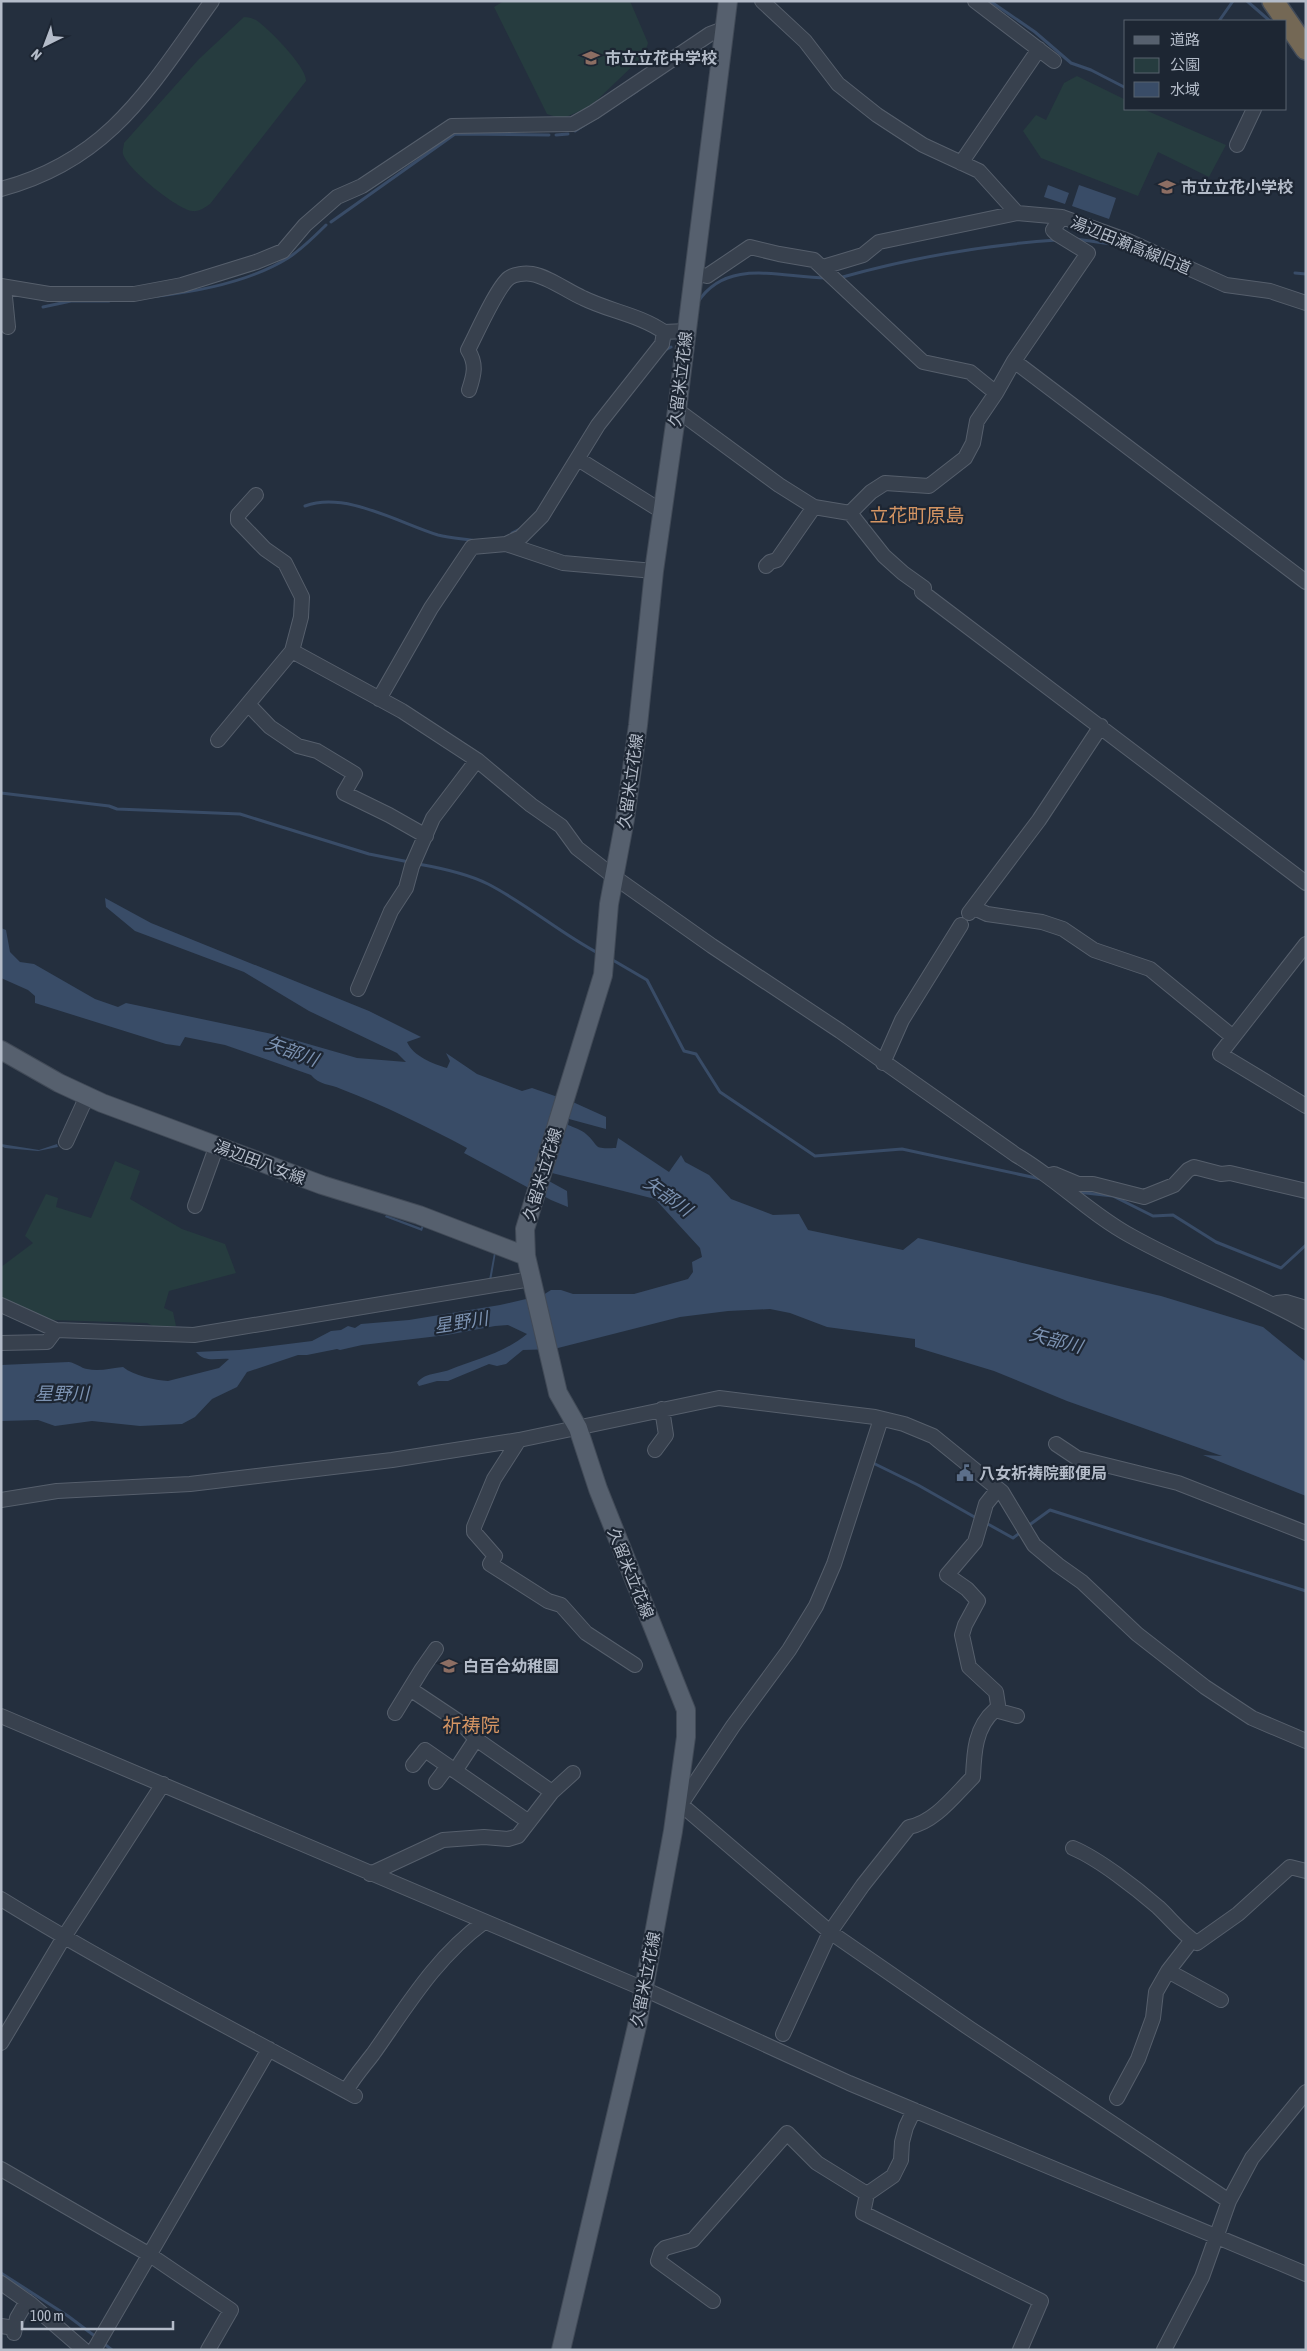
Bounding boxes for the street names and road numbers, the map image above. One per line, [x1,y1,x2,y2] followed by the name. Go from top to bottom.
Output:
[1068,213,1194,277] street label: 湯辺田瀬高線旧道
[665,330,695,428] street label: 久留米立花線
[614,732,646,830] street label: 久留米立花線
[519,1125,565,1223] street label: 久留米立花線
[212,1136,308,1188] street label: 湯辺田八女線
[605,1525,657,1621] street label: 久留米立花線
[627,1930,663,2028] street label: 久留米立花線

